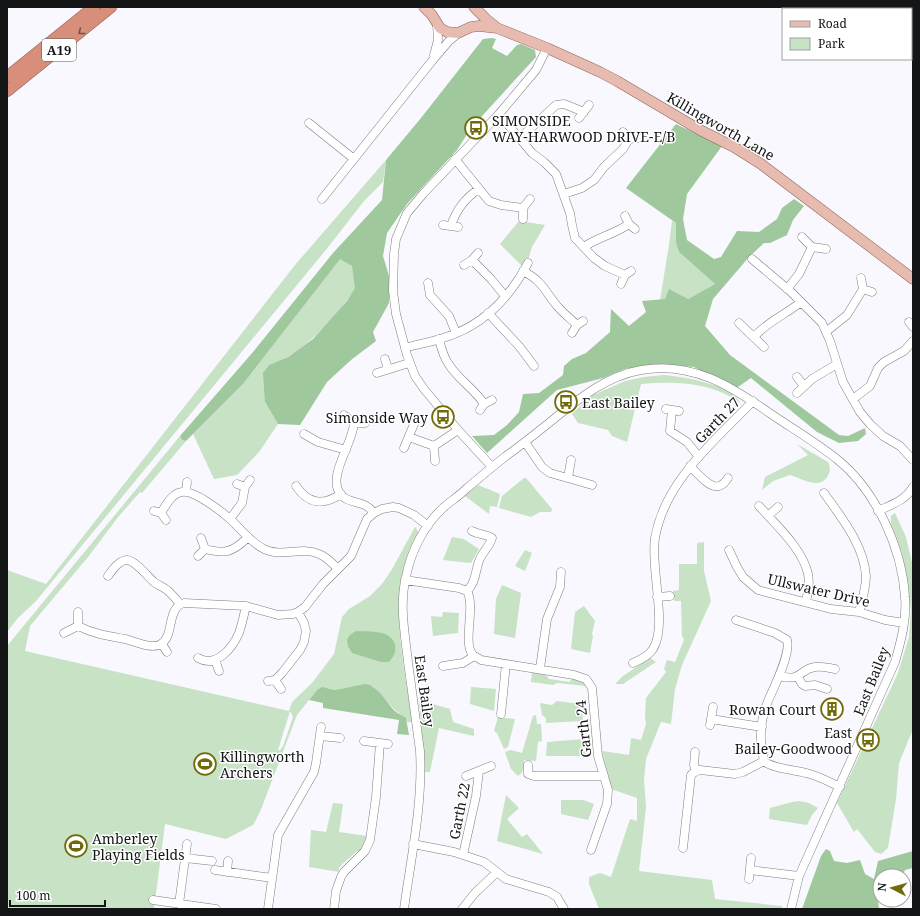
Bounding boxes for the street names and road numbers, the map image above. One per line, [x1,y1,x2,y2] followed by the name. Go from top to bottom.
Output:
[42,39,76,61] road number: A19
[664,87,778,165] street label: Killingworth Lane
[690,393,744,447] street label: Garth 27
[766,569,872,611] street label: Ullswater Drive
[849,644,893,718] street label: East Bailey
[411,654,439,728] street label: East Bailey
[571,699,595,759] street label: Garth 24
[444,781,474,841] street label: Garth 22

